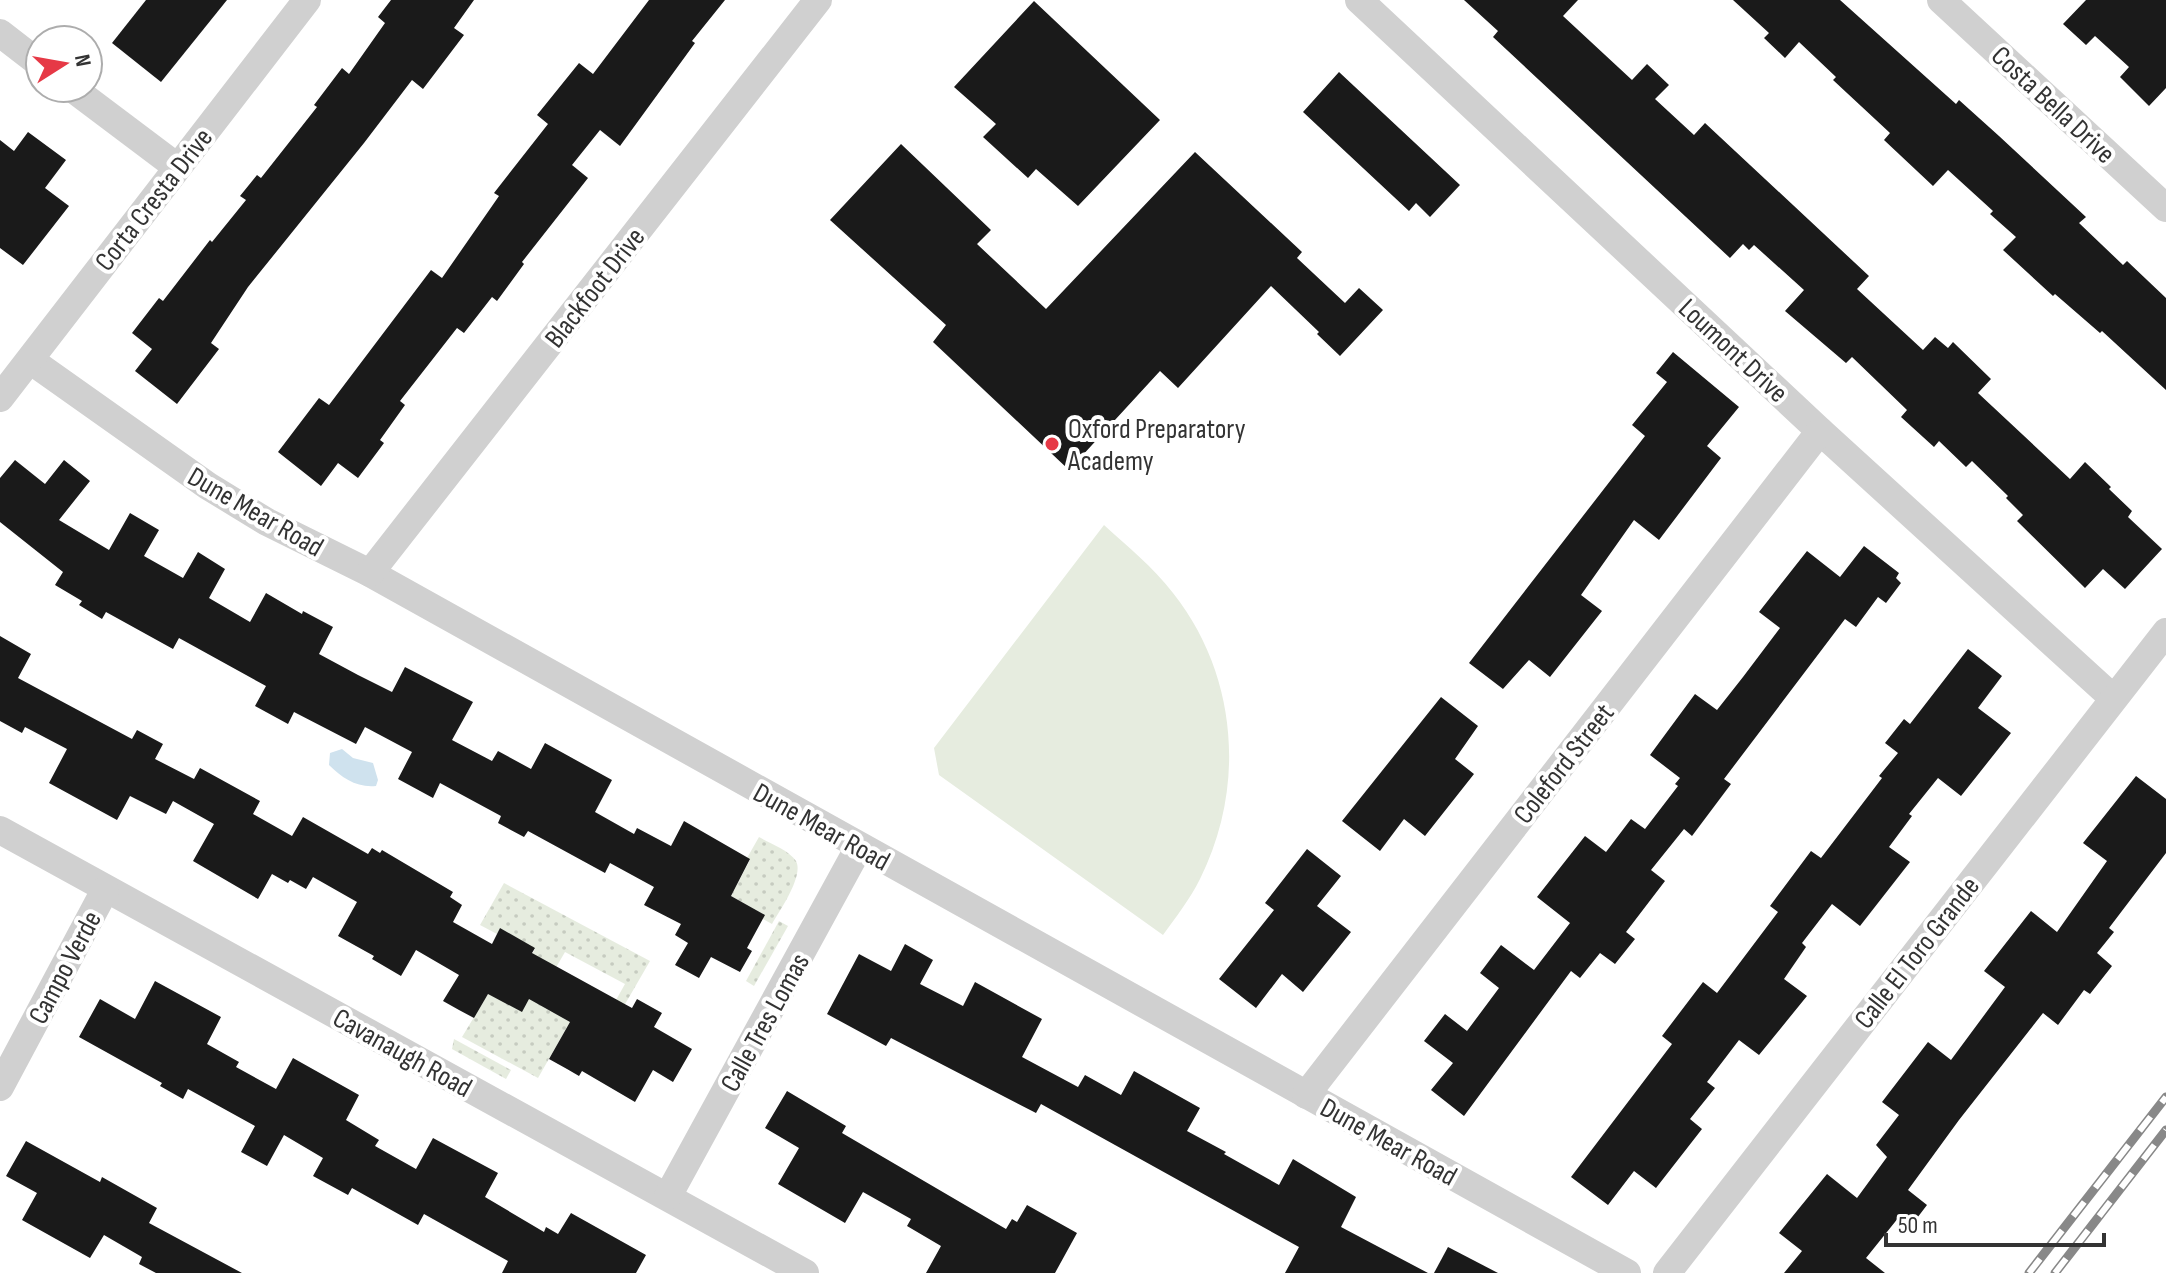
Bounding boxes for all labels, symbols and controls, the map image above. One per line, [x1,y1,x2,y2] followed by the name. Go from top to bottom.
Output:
[24,24,104,104] north arrow
[1984,40,2122,171] street label: Costa Bella Drive
[68,52,97,69] text: N
[88,122,220,278] street label: Corta Cresta Drive
[538,221,652,354] street label: Blackfoot Drive
[1672,292,1794,410] street label: Loumont Drive
[1067,413,1246,478] place label: Oxford Preparatory Academy
[1043,435,1061,453] marker: Oxford Preparatory Academy
[182,460,329,564] street label: Dune Mear Road
[1507,697,1621,831] street label: Coleford Street
[747,776,895,878] street label: Dune Mear Road
[1848,871,1987,1035] street label: Calle El Toro Grande
[22,906,109,1030] street label: Campo Verde
[714,948,817,1098] street label: Calle Tres Lomas
[327,1002,477,1105] street label: Cavanaugh Road
[1314,1091,1462,1193] street label: Dune Mear Road
[1886,1197,2104,1247] scale bar
[1898,1211,1938,1240] text: 50 m

